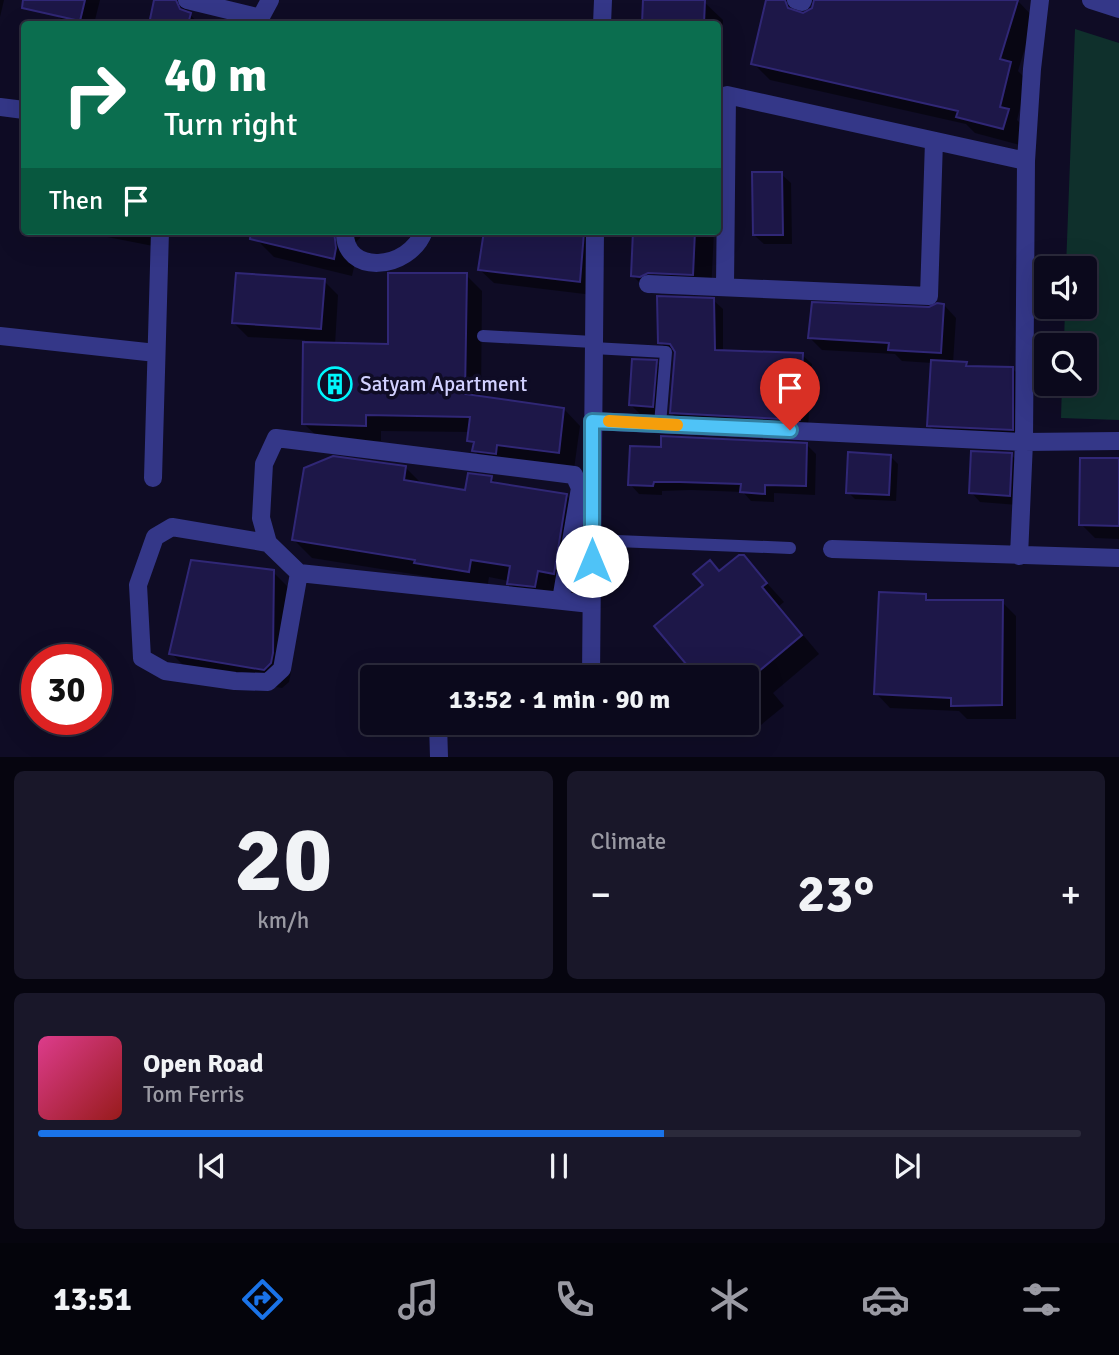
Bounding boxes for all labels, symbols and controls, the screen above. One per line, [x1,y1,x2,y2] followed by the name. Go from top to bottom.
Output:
[164,45,267,105] text: 40 m
[49,49,140,140] icon: right
[164,105,297,144] text: Turn right
[117,182,155,220] icon: arrive
[49,185,103,217] text: Then
[1034,256,1097,396] map controls
[1034,256,1097,319] button: sound
[1034,333,1097,396] button: search
[760,358,820,430] pin
[316,365,354,403] building icon: Satyam Apartment
[771,369,809,407] icon: arrive
[360,371,527,397] place label: Satyam Apartment
[555,524,629,598] position arrow
[21,644,112,735] speed limit sign: 30
[449,684,670,716] text: 13:52 · 1 min · 90 m
[234,804,332,917] text: 20
[591,827,666,856] text: Climate
[797,862,874,926] text: 23°
[591,871,611,918] text: −
[1060,871,1081,918] text: +
[257,906,309,935] text: km/h
[143,1048,264,1080] text: Open Road
[143,1080,244,1109] text: Tom Ferris
[193,1147,231,1185] icon: previous
[540,1147,578,1185] icon: pause
[888,1147,926,1185] icon: next
[238,1275,287,1324] icon: directions
[394,1275,443,1324] icon: music
[550,1275,599,1324] icon: phone
[705,1275,754,1324] icon: climate
[861,1275,910,1324] icon: car
[1017,1275,1066,1324] icon: filters
[53,1280,132,1319] text: 13:51

